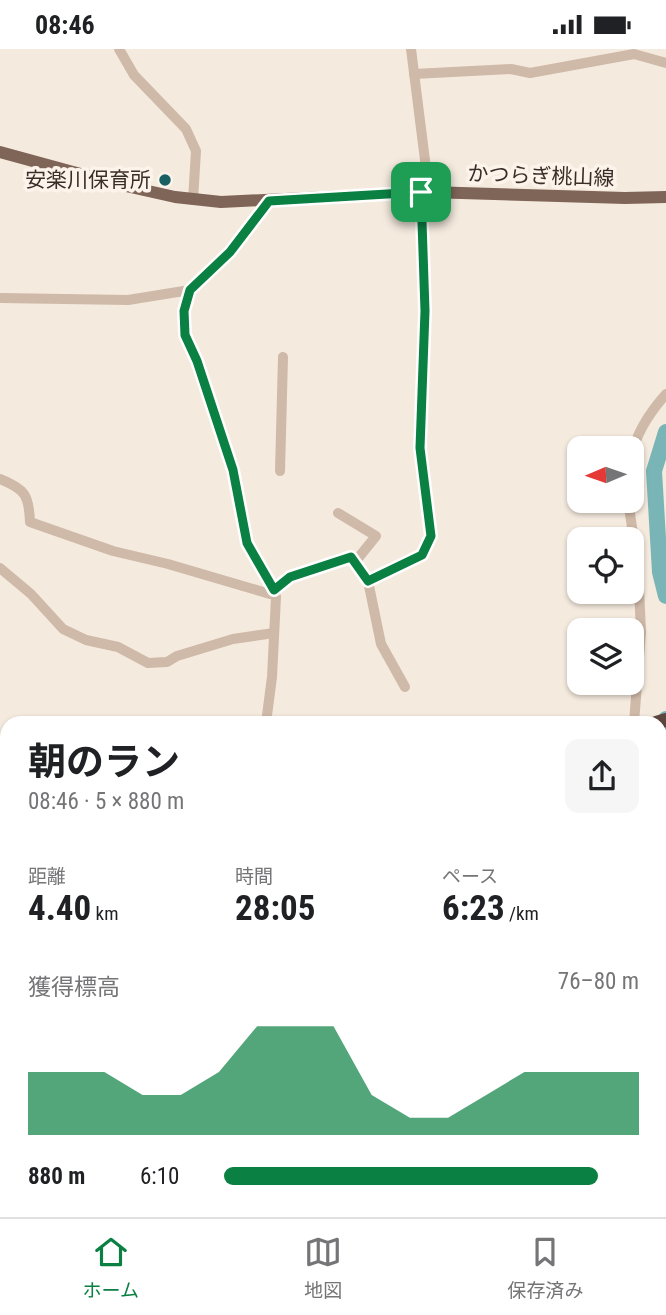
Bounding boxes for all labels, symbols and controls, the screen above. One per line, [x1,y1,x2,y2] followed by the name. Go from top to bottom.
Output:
[35,10,95,40] text: 08:46
[467,161,615,191] street label: かつらぎ桃山線
[391,162,451,222] pin
[25,168,151,192] place label: 安楽川保育所
[157,172,173,188] marker: 安楽川保育所
[402,173,440,211] icon: arrive
[567,436,644,513] north arrow
[567,436,644,695] map controls
[567,527,644,604] button: locate
[567,618,644,695] button: layers
[565,739,639,813] button: share
[28,740,180,784] text: 朝のラン
[28,788,184,815] text: 08:46 · 5 × 880 m
[28,865,66,888] text: 距離
[235,865,273,888] text: 時間
[442,865,498,888] text: ペース
[28,888,91,929] text: 4.40
[235,888,315,929] text: 28:05
[442,888,505,929] text: 6:23
[91,902,118,925] text: km
[505,902,539,925] text: /km
[558,968,639,995] text: 76–80 m
[28,974,120,1001] text: 獲得標高
[28,1163,85,1190] text: 880 m
[140,1163,179,1190] text: 6:10
[83,1233,139,1302] tab: ホーム
[304,1233,342,1302] tab: 地図
[507,1233,583,1302] tab: 保存済み

